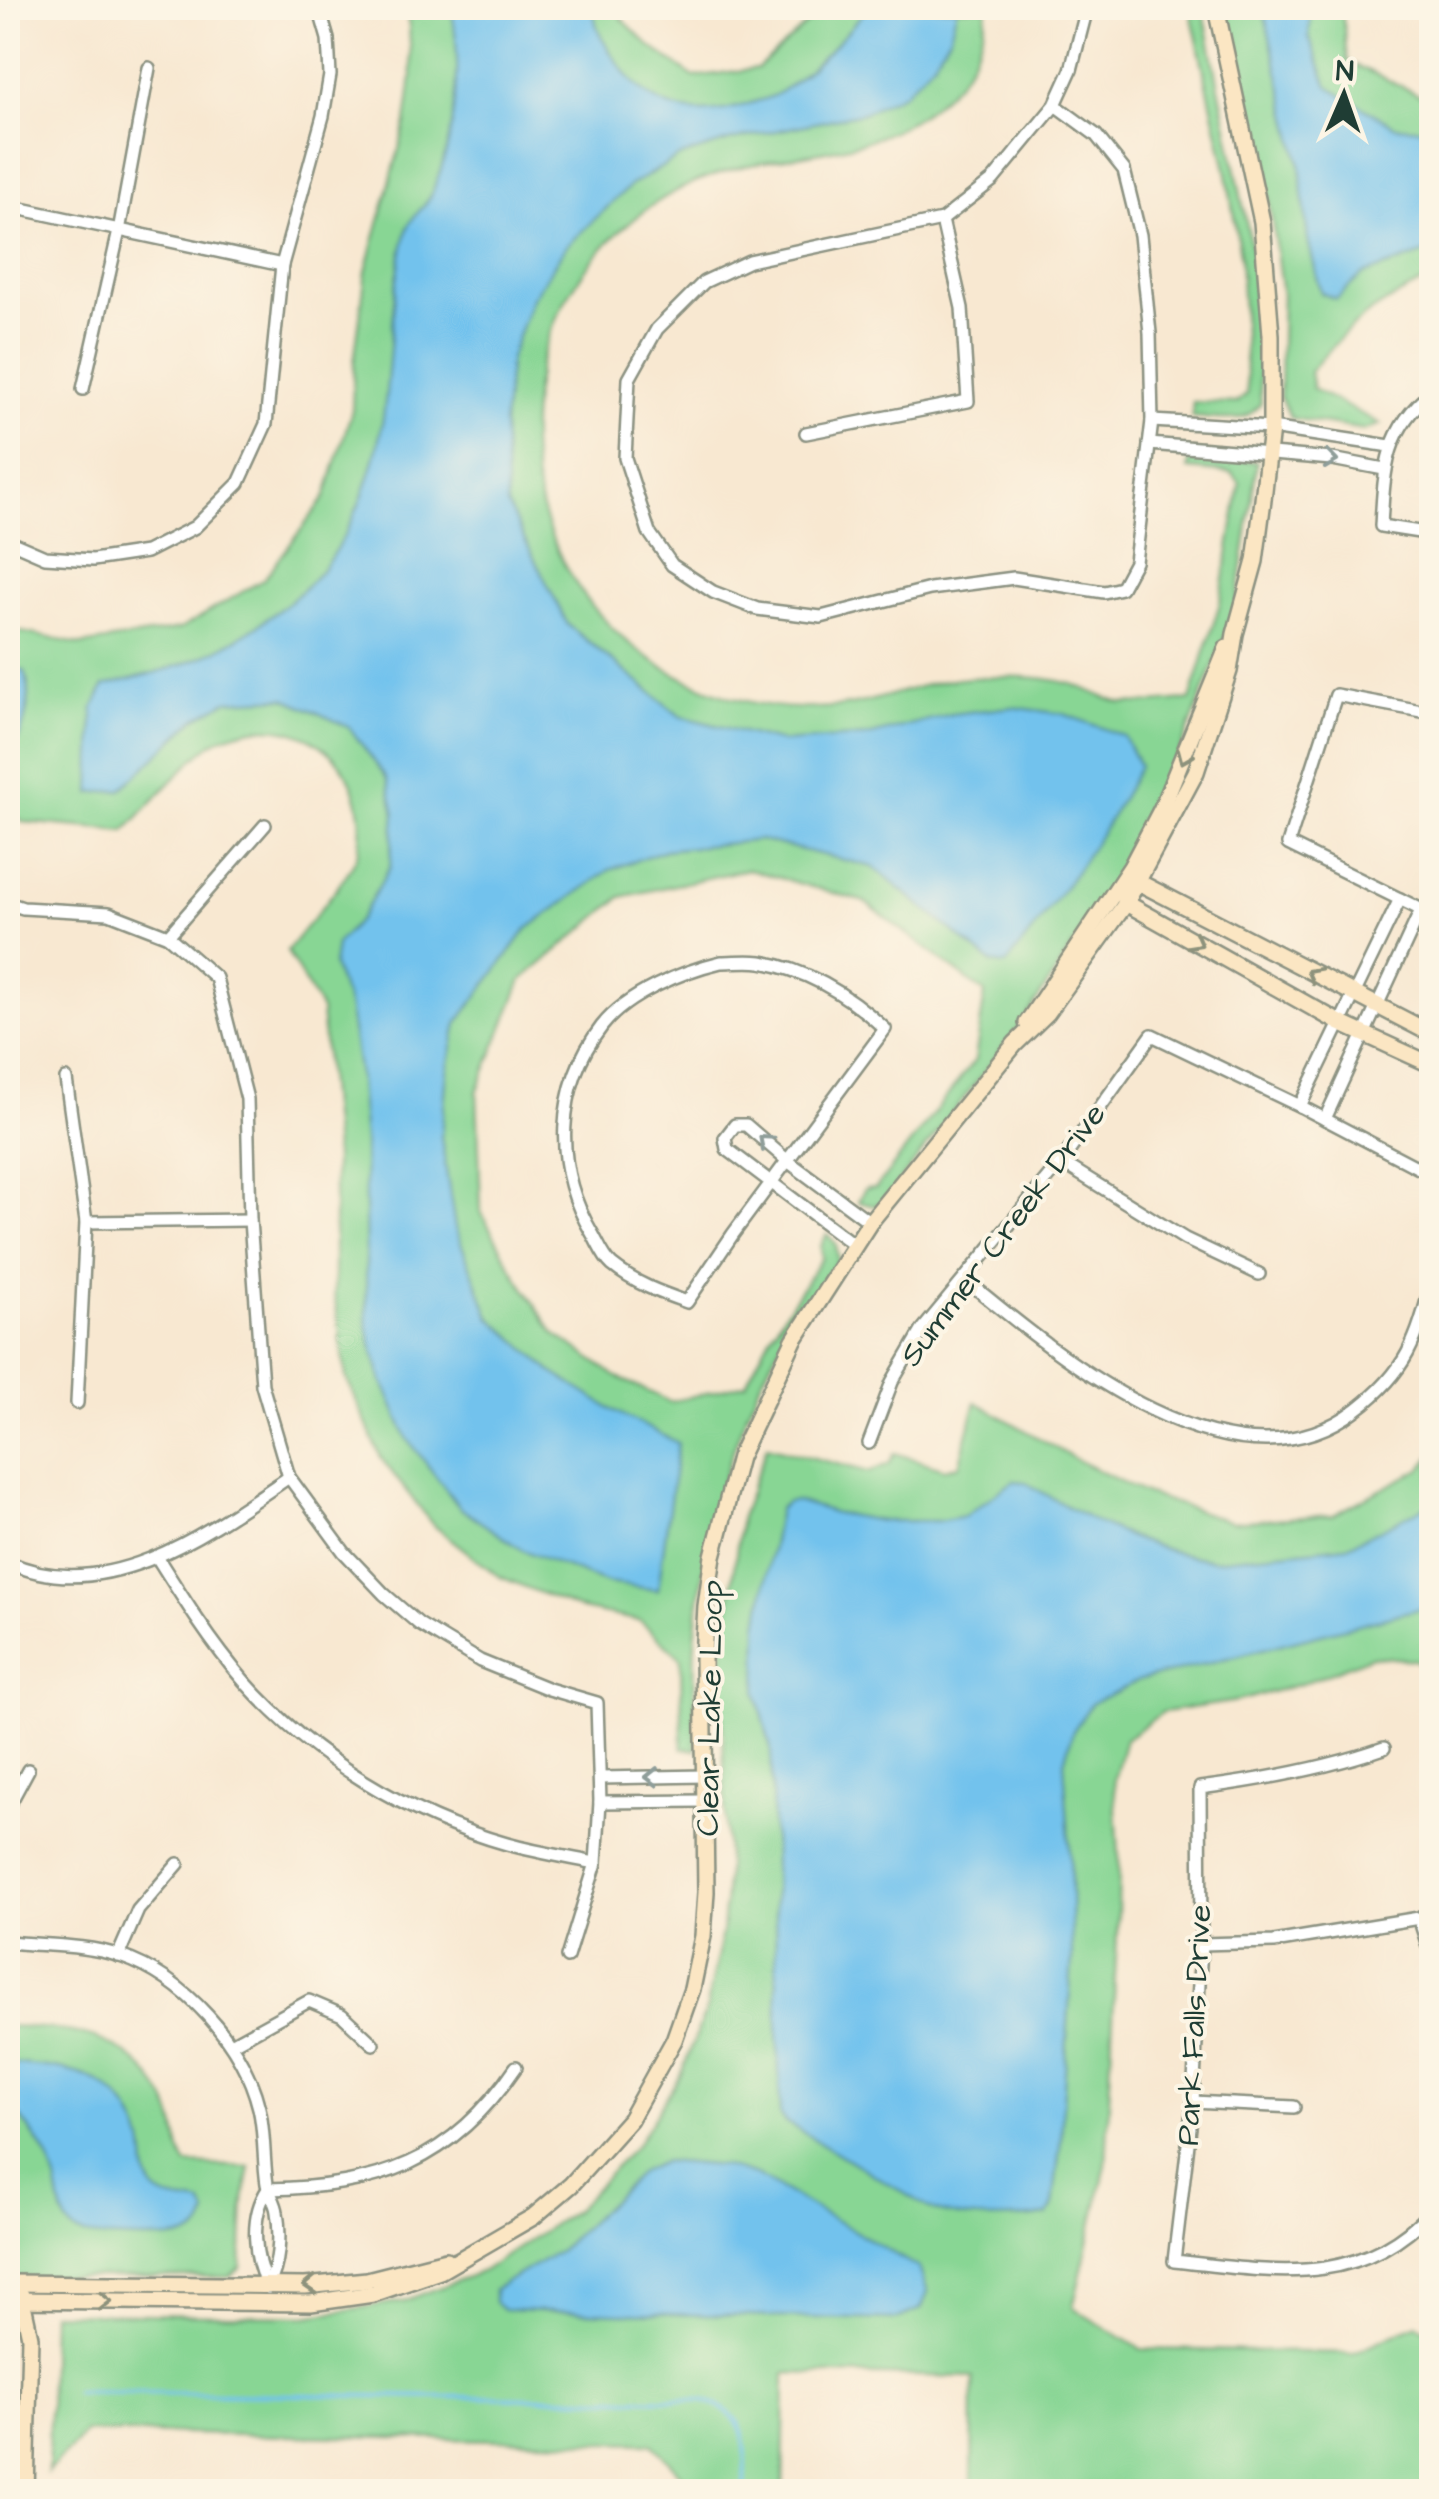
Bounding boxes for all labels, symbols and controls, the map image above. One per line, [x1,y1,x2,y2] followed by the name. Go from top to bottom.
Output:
[1294,45,1394,145] north arrow
[1335,52,1355,91] text: N
[1323,448,1339,469] one-way arrow
[1176,746,1196,764] one-way arrow
[1185,929,1203,949] one-way arrow
[1306,967,1324,986] one-way arrow
[889,1094,1117,1376] street label: Summer Creek Drive
[758,1135,776,1153] one-way arrow
[686,1579,735,1836] street label: Clear Lake Loop
[643,1767,659,1788] one-way arrow
[1166,1903,1223,2147] street label: Park Falls Drive
[302,2274,318,2295] one-way arrow
[98,2290,113,2312] one-way arrow

